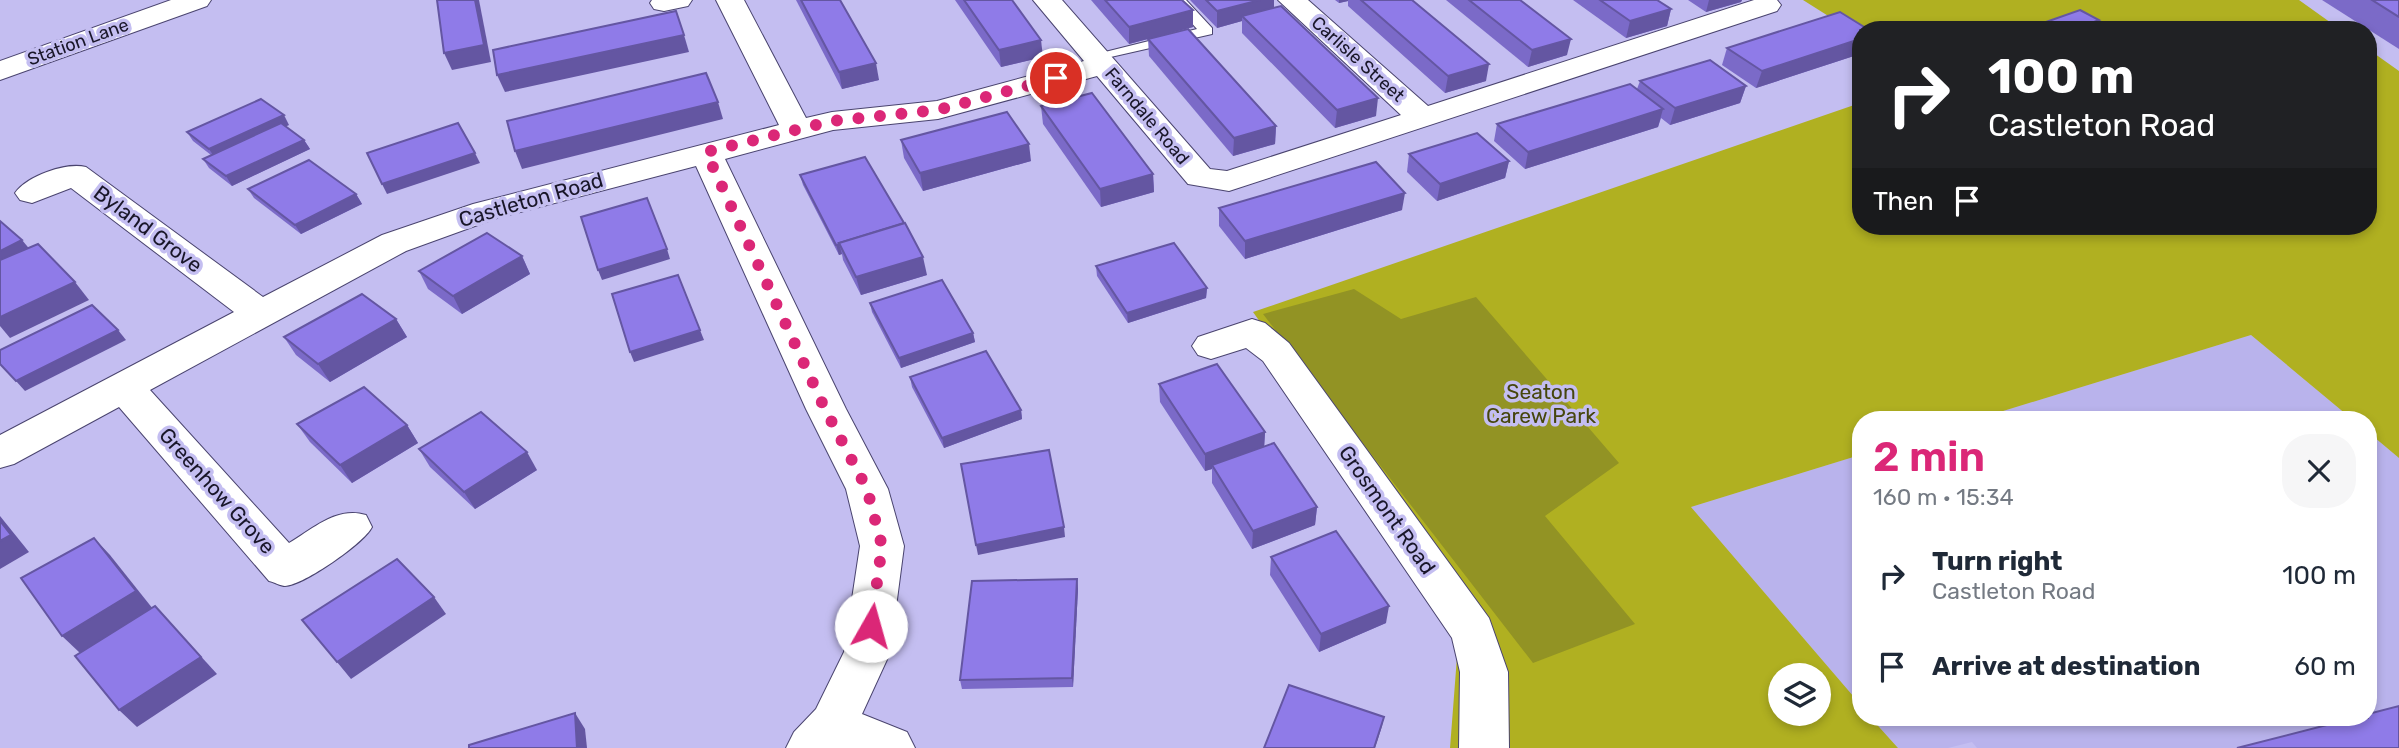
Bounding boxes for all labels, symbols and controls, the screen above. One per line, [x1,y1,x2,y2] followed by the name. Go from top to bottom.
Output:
[1307,11,1409,107] street label: Carlisle Street
[24,14,132,70] street label: Station Lane
[1988,47,2134,105] text: 100 m
[1026,48,1086,108] pin
[1873,49,1964,140] icon: right
[1037,59,1075,97] icon: arrive
[1100,63,1194,169] street label: Farndale Road
[1988,106,2215,144] text: Castleton Road
[456,167,606,232] street label: Castleton Road
[89,180,208,278] street label: Byland Grove
[1948,182,1986,220] icon: arrive
[1873,186,1934,217] text: Then
[1486,379,1596,428] park label: Seaton Carew Park
[154,422,281,559] street label: Greenhow Grove
[1873,432,1985,482] text: 2 min
[2282,434,2356,508] button: close
[1334,441,1441,579] street label: Grosmont Road
[1873,483,2014,511] text: 160 m · 15:34
[1932,546,2062,577] text: Turn right
[1873,557,1911,595] icon: right
[2282,560,2356,591] text: 100 m
[1932,577,2095,605] text: Castleton Road
[834,589,908,663] position arrow
[1873,648,1911,686] icon: arrive
[1932,651,2200,682] text: Arrive at destination
[2294,651,2356,682] text: 60 m
[1768,663,1831,726] map controls
[1768,663,1831,726] button: layers

